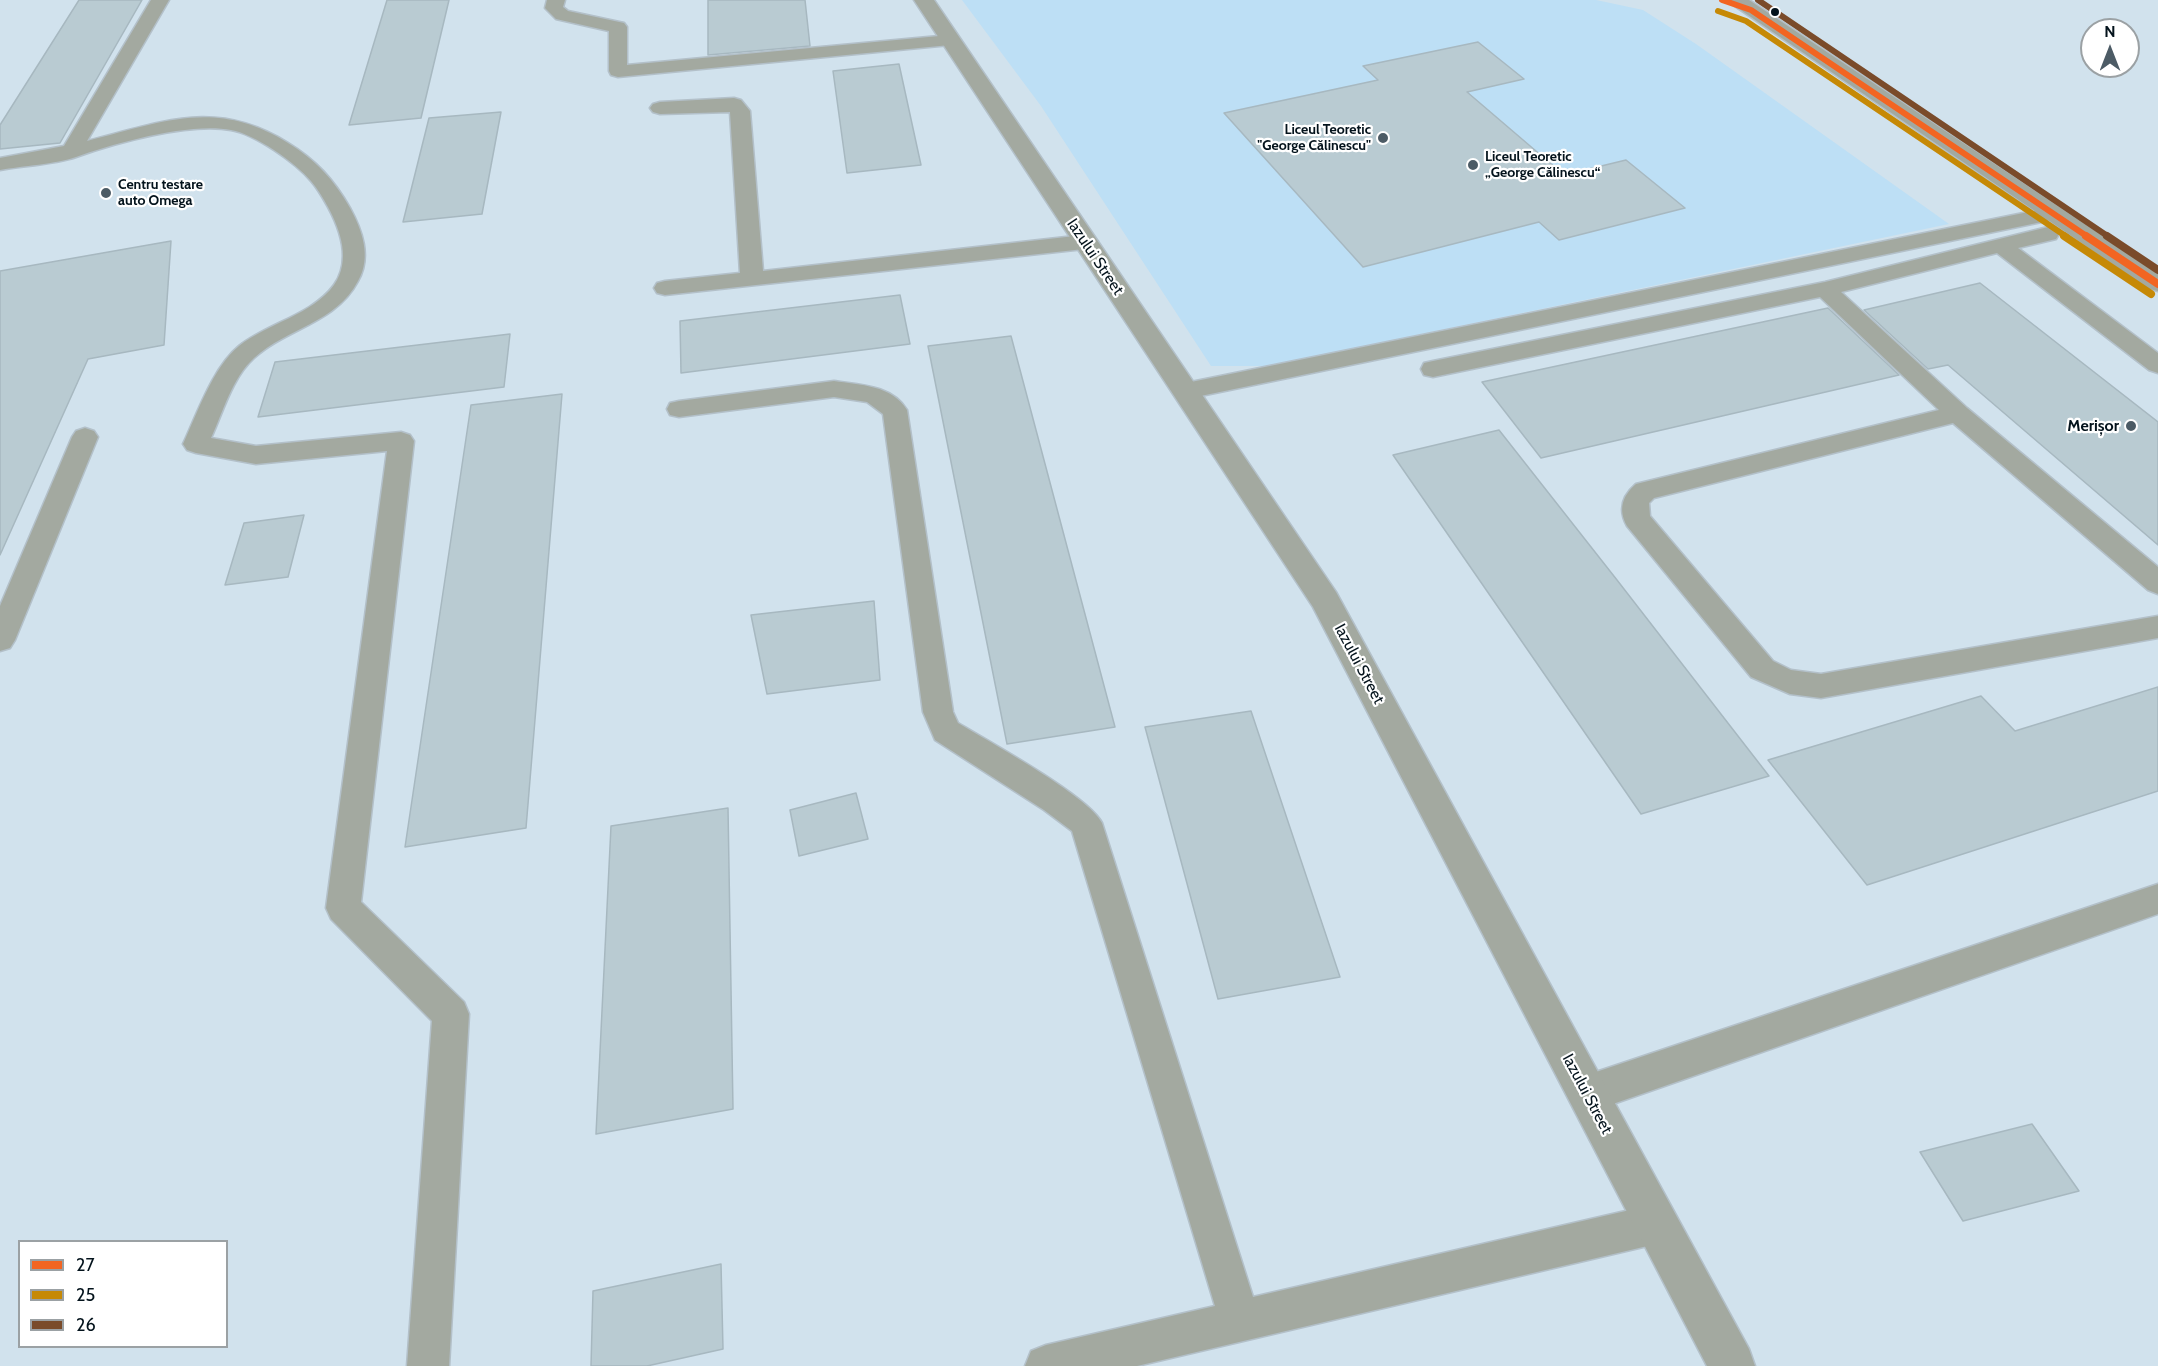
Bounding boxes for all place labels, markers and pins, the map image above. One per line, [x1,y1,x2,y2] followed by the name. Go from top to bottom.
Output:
[1769,6,1781,18] unlabelled marker
[1257,122,1371,154] place label: Liceul Teoretic "George Călinescu"
[1376,131,1390,145] marker: Liceul Teoretic "George Călinescu"
[1485,149,1601,182] place label: Liceul Teoretic „George Călinescu“
[1466,158,1480,172] marker: Liceul Teoretic „George Călinescu“
[118,177,203,210] place label: Centru testare auto Omega
[99,186,113,200] marker: Centru testare auto Omega
[2067,416,2119,436] place label: Merișor
[2124,419,2138,433] marker: Merișor

